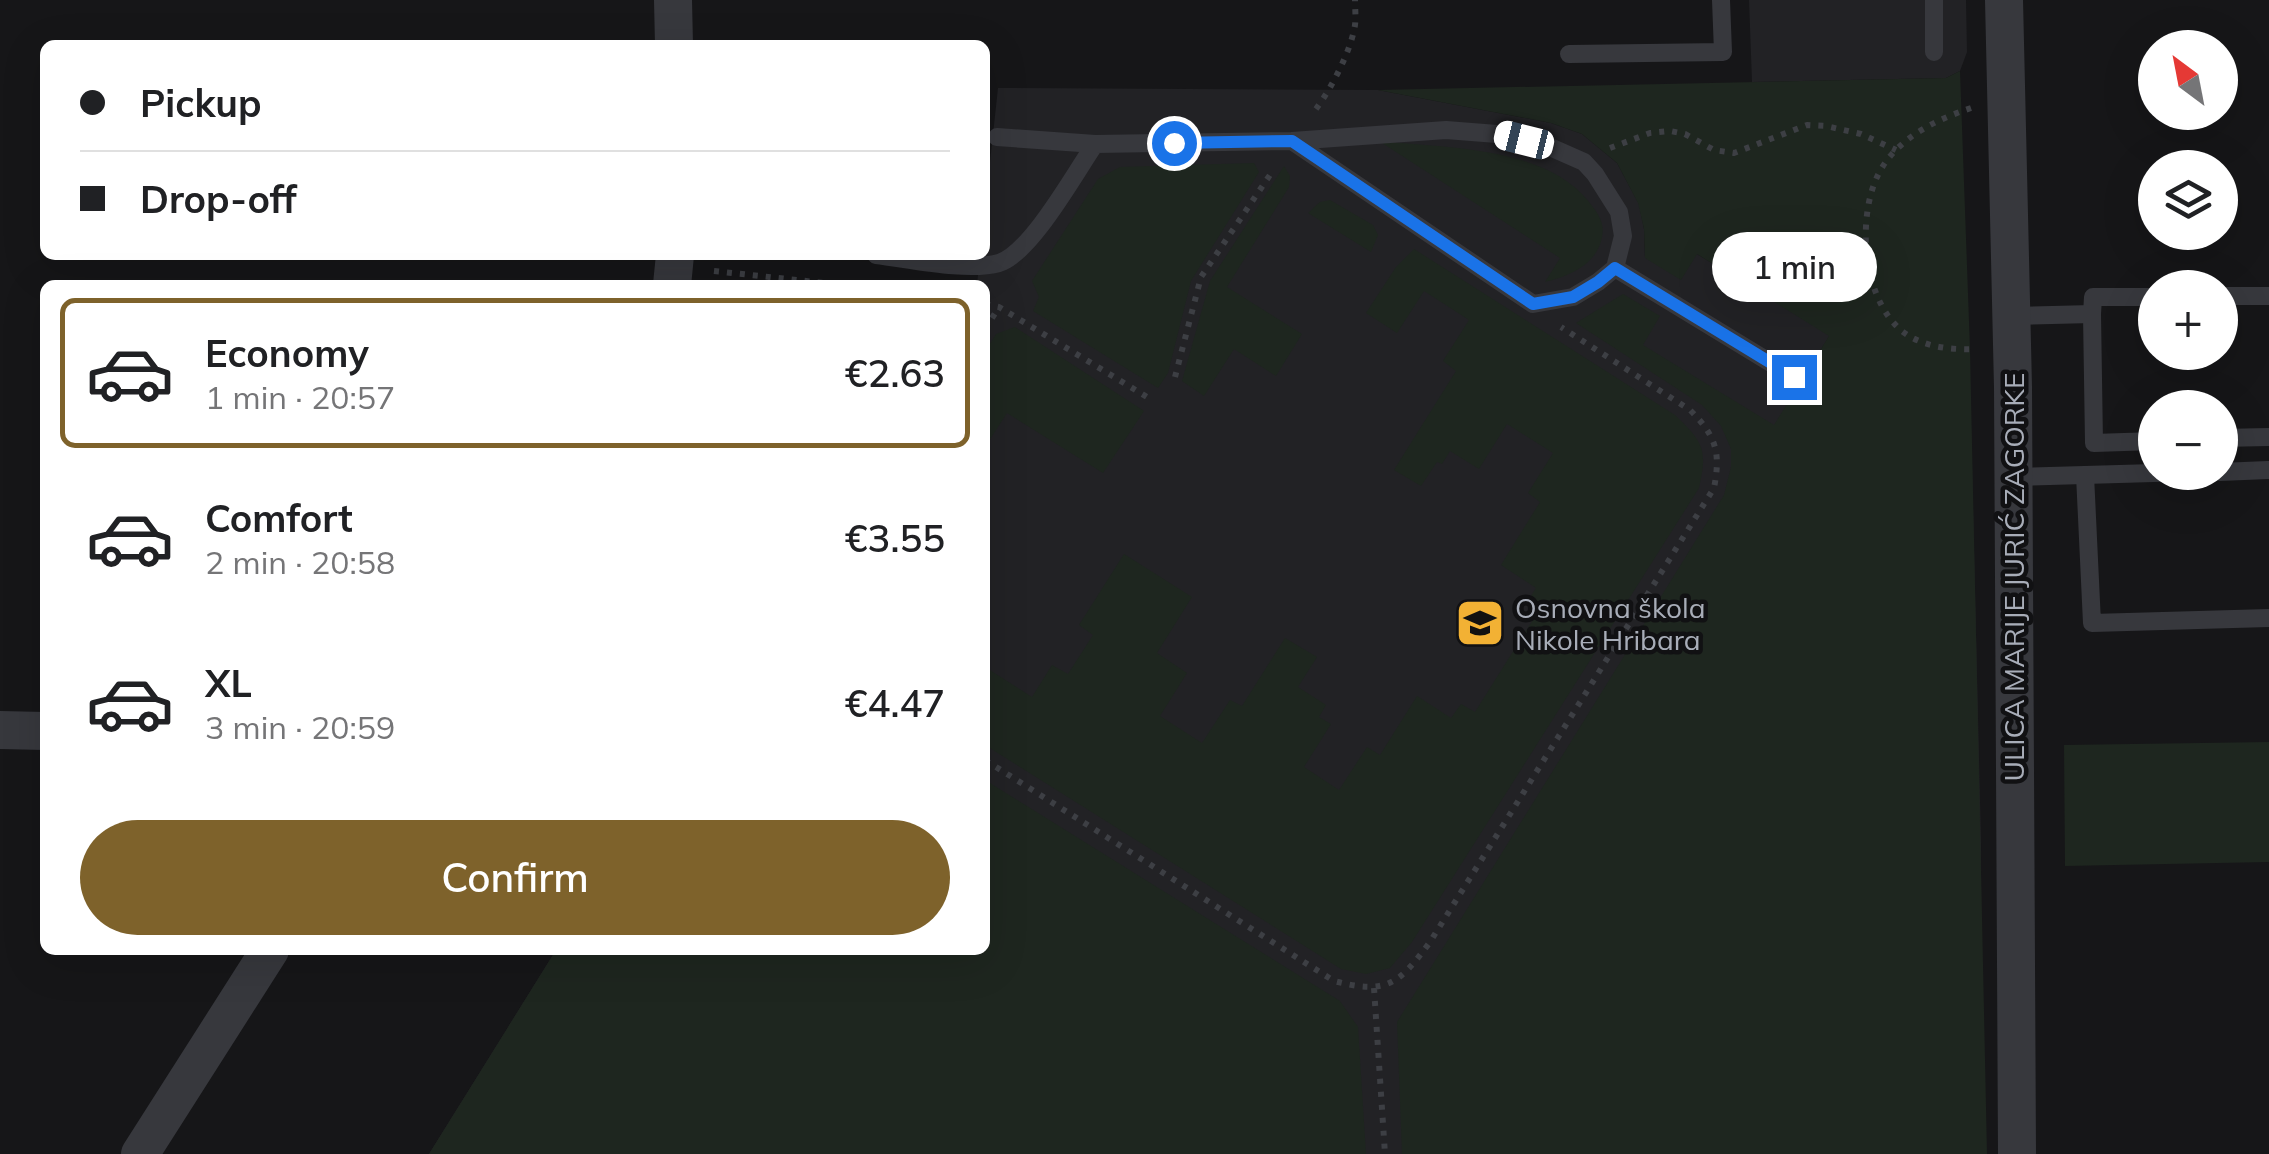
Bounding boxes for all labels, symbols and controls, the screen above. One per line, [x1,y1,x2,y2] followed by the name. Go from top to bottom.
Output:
[2138,30,2238,130] north arrow
[2138,30,2238,490] map controls
[140,79,262,127] text: Pickup
[1491,118,1557,162] car
[1152,121,1197,166] route start
[2138,150,2238,250] button: layers
[140,175,297,223] text: Drop-off
[1712,232,1876,302] callout: 1 min
[1753,247,1836,287] text: 1 min
[2138,270,2238,370] button: +
[85,328,175,418] icon: car
[205,329,369,377] text: Economy
[845,349,945,397] text: €2.63
[1772,355,1817,400] route end
[1996,373,2031,781] street label: ULICA MARIJE JURIĆ ZAGORKE
[205,377,395,417] text: 1 min · 20:57
[2138,390,2238,490] button: −
[85,493,175,583] icon: car
[205,494,353,542] text: Comfort
[845,514,945,562] text: €3.55
[205,542,395,582] text: 2 min · 20:58
[1515,590,1706,657] place label: Osnovna škola Nikole Hribara
[1454,597,1506,649] school or university icon: Osnovna škola Nikole Hribara
[85,658,175,748] icon: car
[205,659,252,707] text: XL
[845,679,945,727] text: €4.47
[205,707,395,747] text: 3 min · 20:59
[80,820,950,935] button: Confirm

